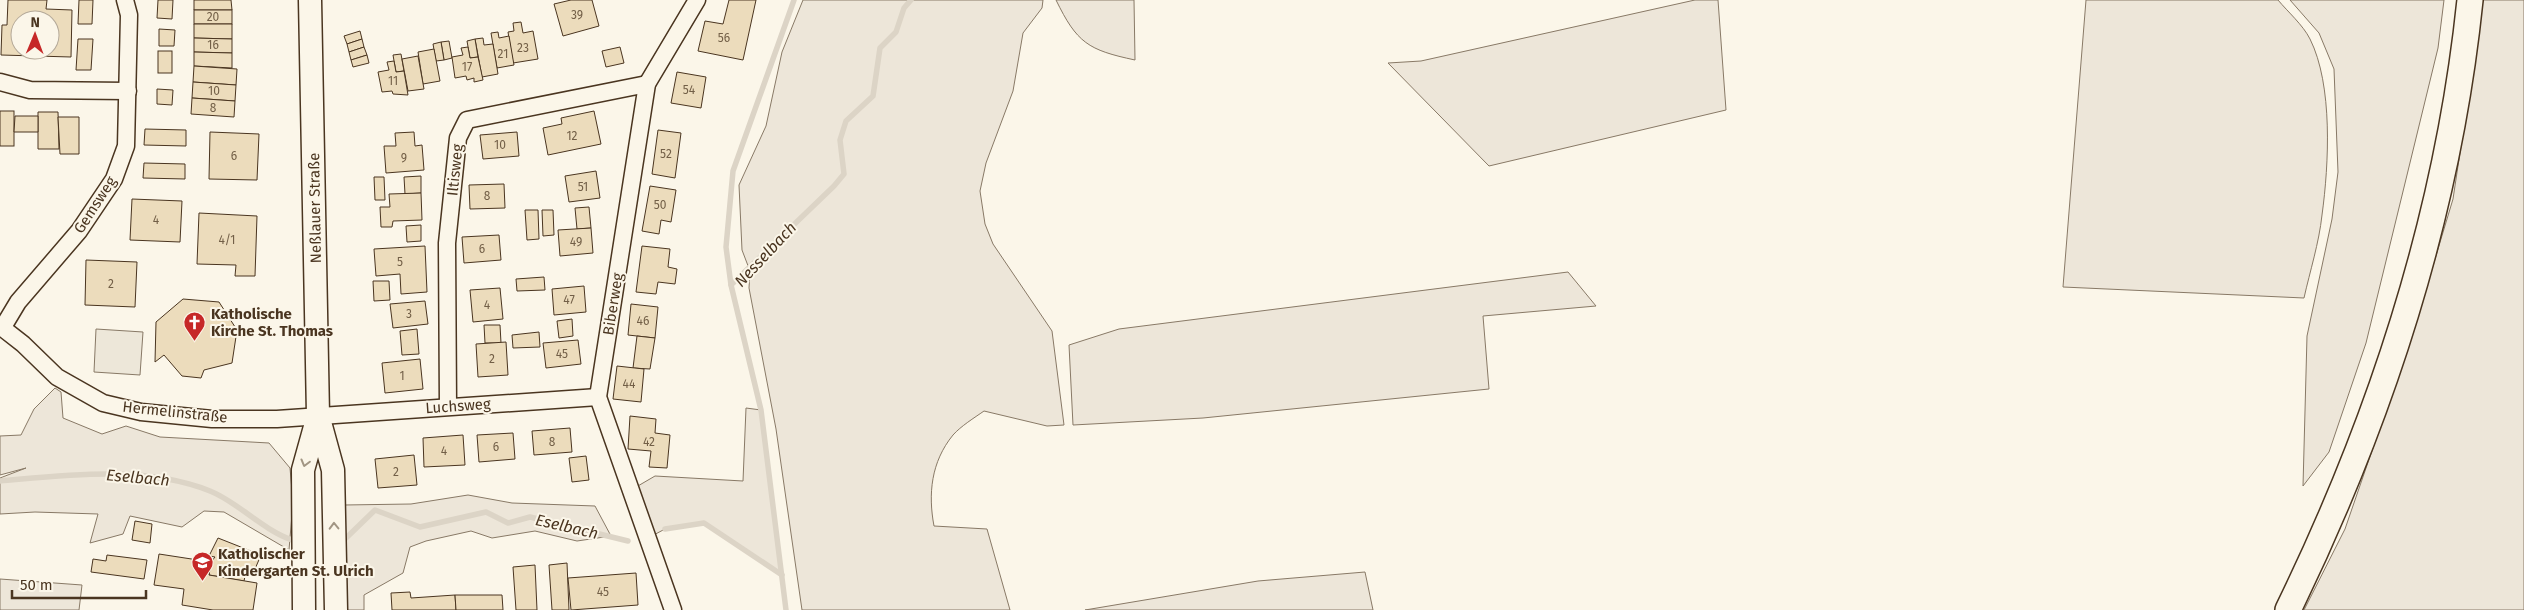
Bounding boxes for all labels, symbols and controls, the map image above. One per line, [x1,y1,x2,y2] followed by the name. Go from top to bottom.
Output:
[571,8,583,22] house number: 39
[10,10,60,60] north arrow
[207,10,220,24] house number: 20
[30,14,40,31] text: N
[718,31,730,45] house number: 56
[207,38,219,52] house number: 16
[517,41,529,55] house number: 23
[498,47,508,61] house number: 21
[462,60,472,74] house number: 17
[388,74,398,88] house number: 11
[683,83,696,97] house number: 54
[208,84,220,98] house number: 10
[210,101,217,115] house number: 8
[566,129,578,143] house number: 12
[494,138,506,152] house number: 10
[443,143,467,197] street label: Iltisweg
[660,147,672,161] house number: 52
[231,149,237,163] house number: 6
[401,151,407,165] house number: 9
[305,153,325,263] street label: Neßlauer Straße
[70,173,120,237] street label: Gemsweg
[578,180,588,194] house number: 51
[484,189,491,203] house number: 8
[654,198,667,212] house number: 50
[153,213,160,227] house number: 4
[731,218,800,291] water label: Nesselbach
[219,233,235,247] house number: 4/1
[570,235,582,249] house number: 49
[479,242,485,256] house number: 6
[397,255,403,269] house number: 5
[599,271,627,337] street label: Biberweg
[108,277,114,291] house number: 2
[563,293,575,307] house number: 47
[484,298,491,312] house number: 4
[211,305,333,340] place label: Katholische Kirche St. Thomas
[406,307,412,321] house number: 3
[183,311,207,342] church icon: Katholische Kirche St. Thomas
[637,314,649,328] house number: 46
[556,347,568,361] house number: 45
[489,352,495,366] house number: 2
[399,369,405,383] house number: 1
[623,377,636,391] house number: 44
[425,395,492,417] street label: Luchsweg
[122,398,228,426] street label: Hermelinstraße
[549,435,556,449] house number: 8
[643,435,655,449] house number: 42
[493,440,499,454] house number: 6
[441,444,448,458] house number: 4
[300,458,311,467] one-way arrow
[105,465,171,490] water label: Eselbach
[393,465,399,479] house number: 2
[534,510,600,543] water label: Eselbach
[329,522,340,530] one-way arrow
[218,545,374,580] place label: Katholischer Kindergarten St. Ulrich
[190,551,214,582] school or university icon: Katholischer Kindergarten St. Ulrich
[12,568,146,600] scale bar
[20,576,53,594] text: 50 m
[597,585,609,599] house number: 45

